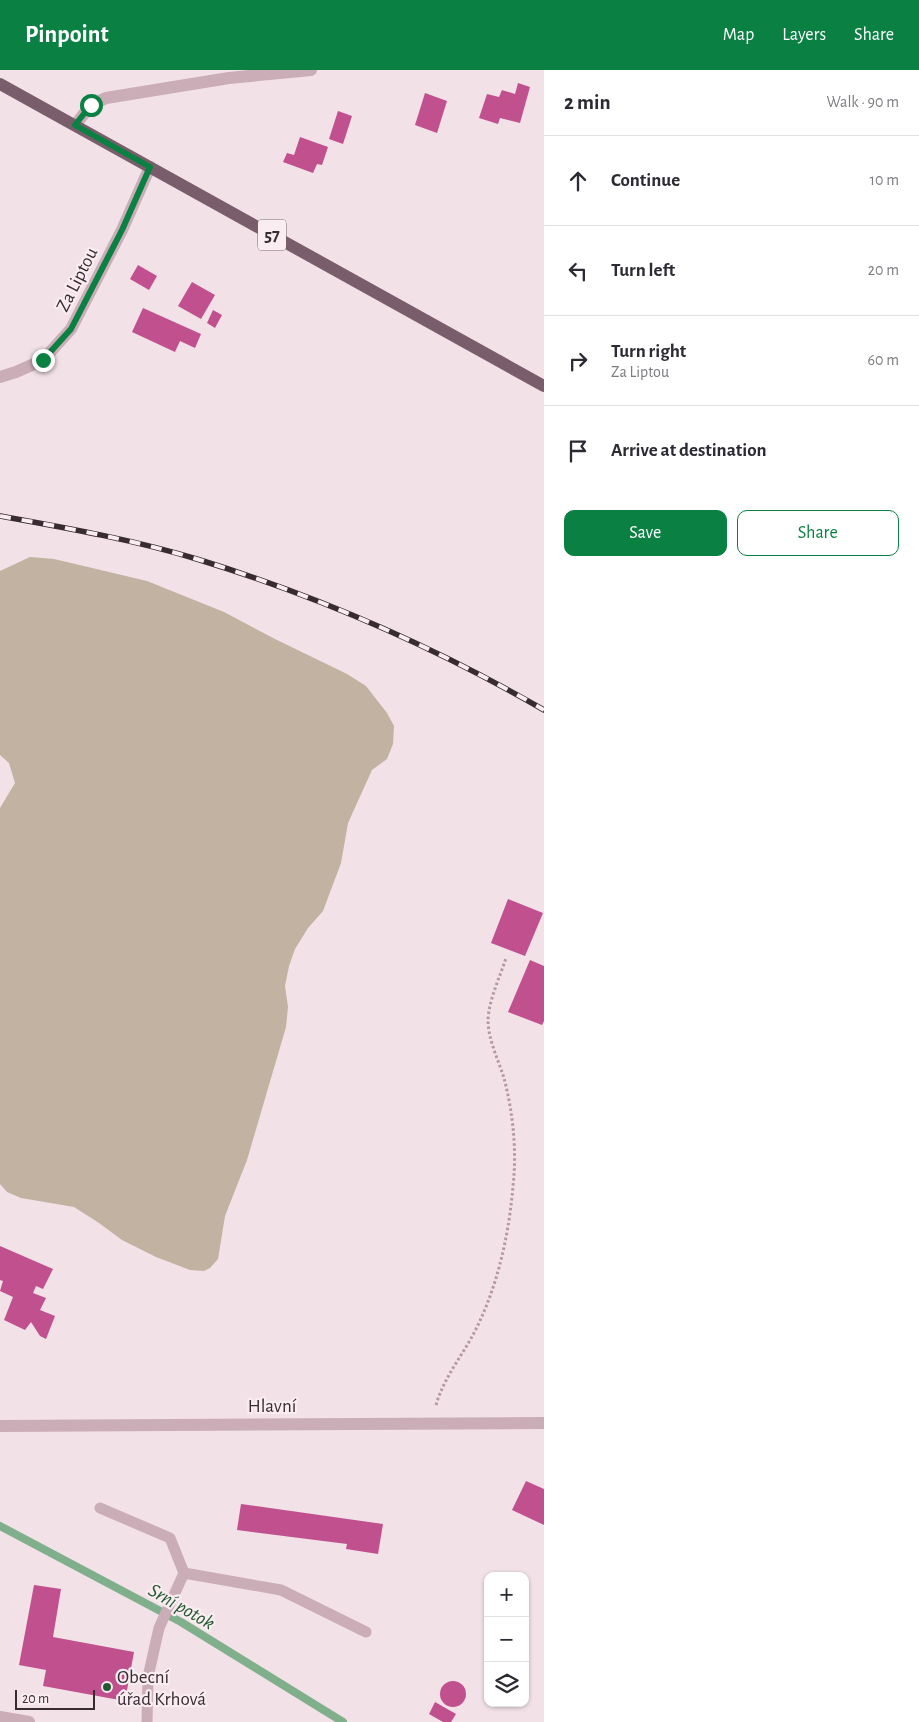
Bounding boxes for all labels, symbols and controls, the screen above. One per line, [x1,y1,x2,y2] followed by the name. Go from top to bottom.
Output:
[25,23,109,47] text: Pinpoint
[723,26,754,44] text: Map
[782,26,826,44] text: Layers
[854,26,894,44] text: Share
[564,92,611,113] text: 2 min
[80,94,103,117] route start
[827,94,899,110] text: Walk · 90 m
[564,167,592,195] icon: ahead
[611,171,680,190] text: Continue
[870,172,899,188] text: 10 m
[258,220,286,250] road number: 57
[53,244,102,315] street label: Za Liptou
[564,257,592,285] icon: left
[611,261,675,280] text: Turn left
[868,262,899,278] text: 20 m
[611,342,686,361] text: Turn right
[564,347,592,375] icon: right
[32,349,55,372] route end
[868,352,899,368] text: 60 m
[611,364,669,380] text: Za Liptou
[564,437,592,465] icon: arrive
[611,441,767,460] text: Arrive at destination
[564,510,727,556] button: Save
[737,510,899,556] button: Share
[248,1397,297,1416] street label: Hlavní
[484,1572,529,1707] map controls
[484,1572,529,1617] button: +
[145,1580,218,1634] water label: Srní potok
[484,1617,529,1662] button: −
[484,1662,529,1707] button: layers
[117,1668,206,1709] place label: Obecní úřad Krhová
[101,1681,113,1693] marker: Obecní úřad Krhová
[15,1687,95,1710] scale bar
[22,1692,49,1706] text: 20 m

